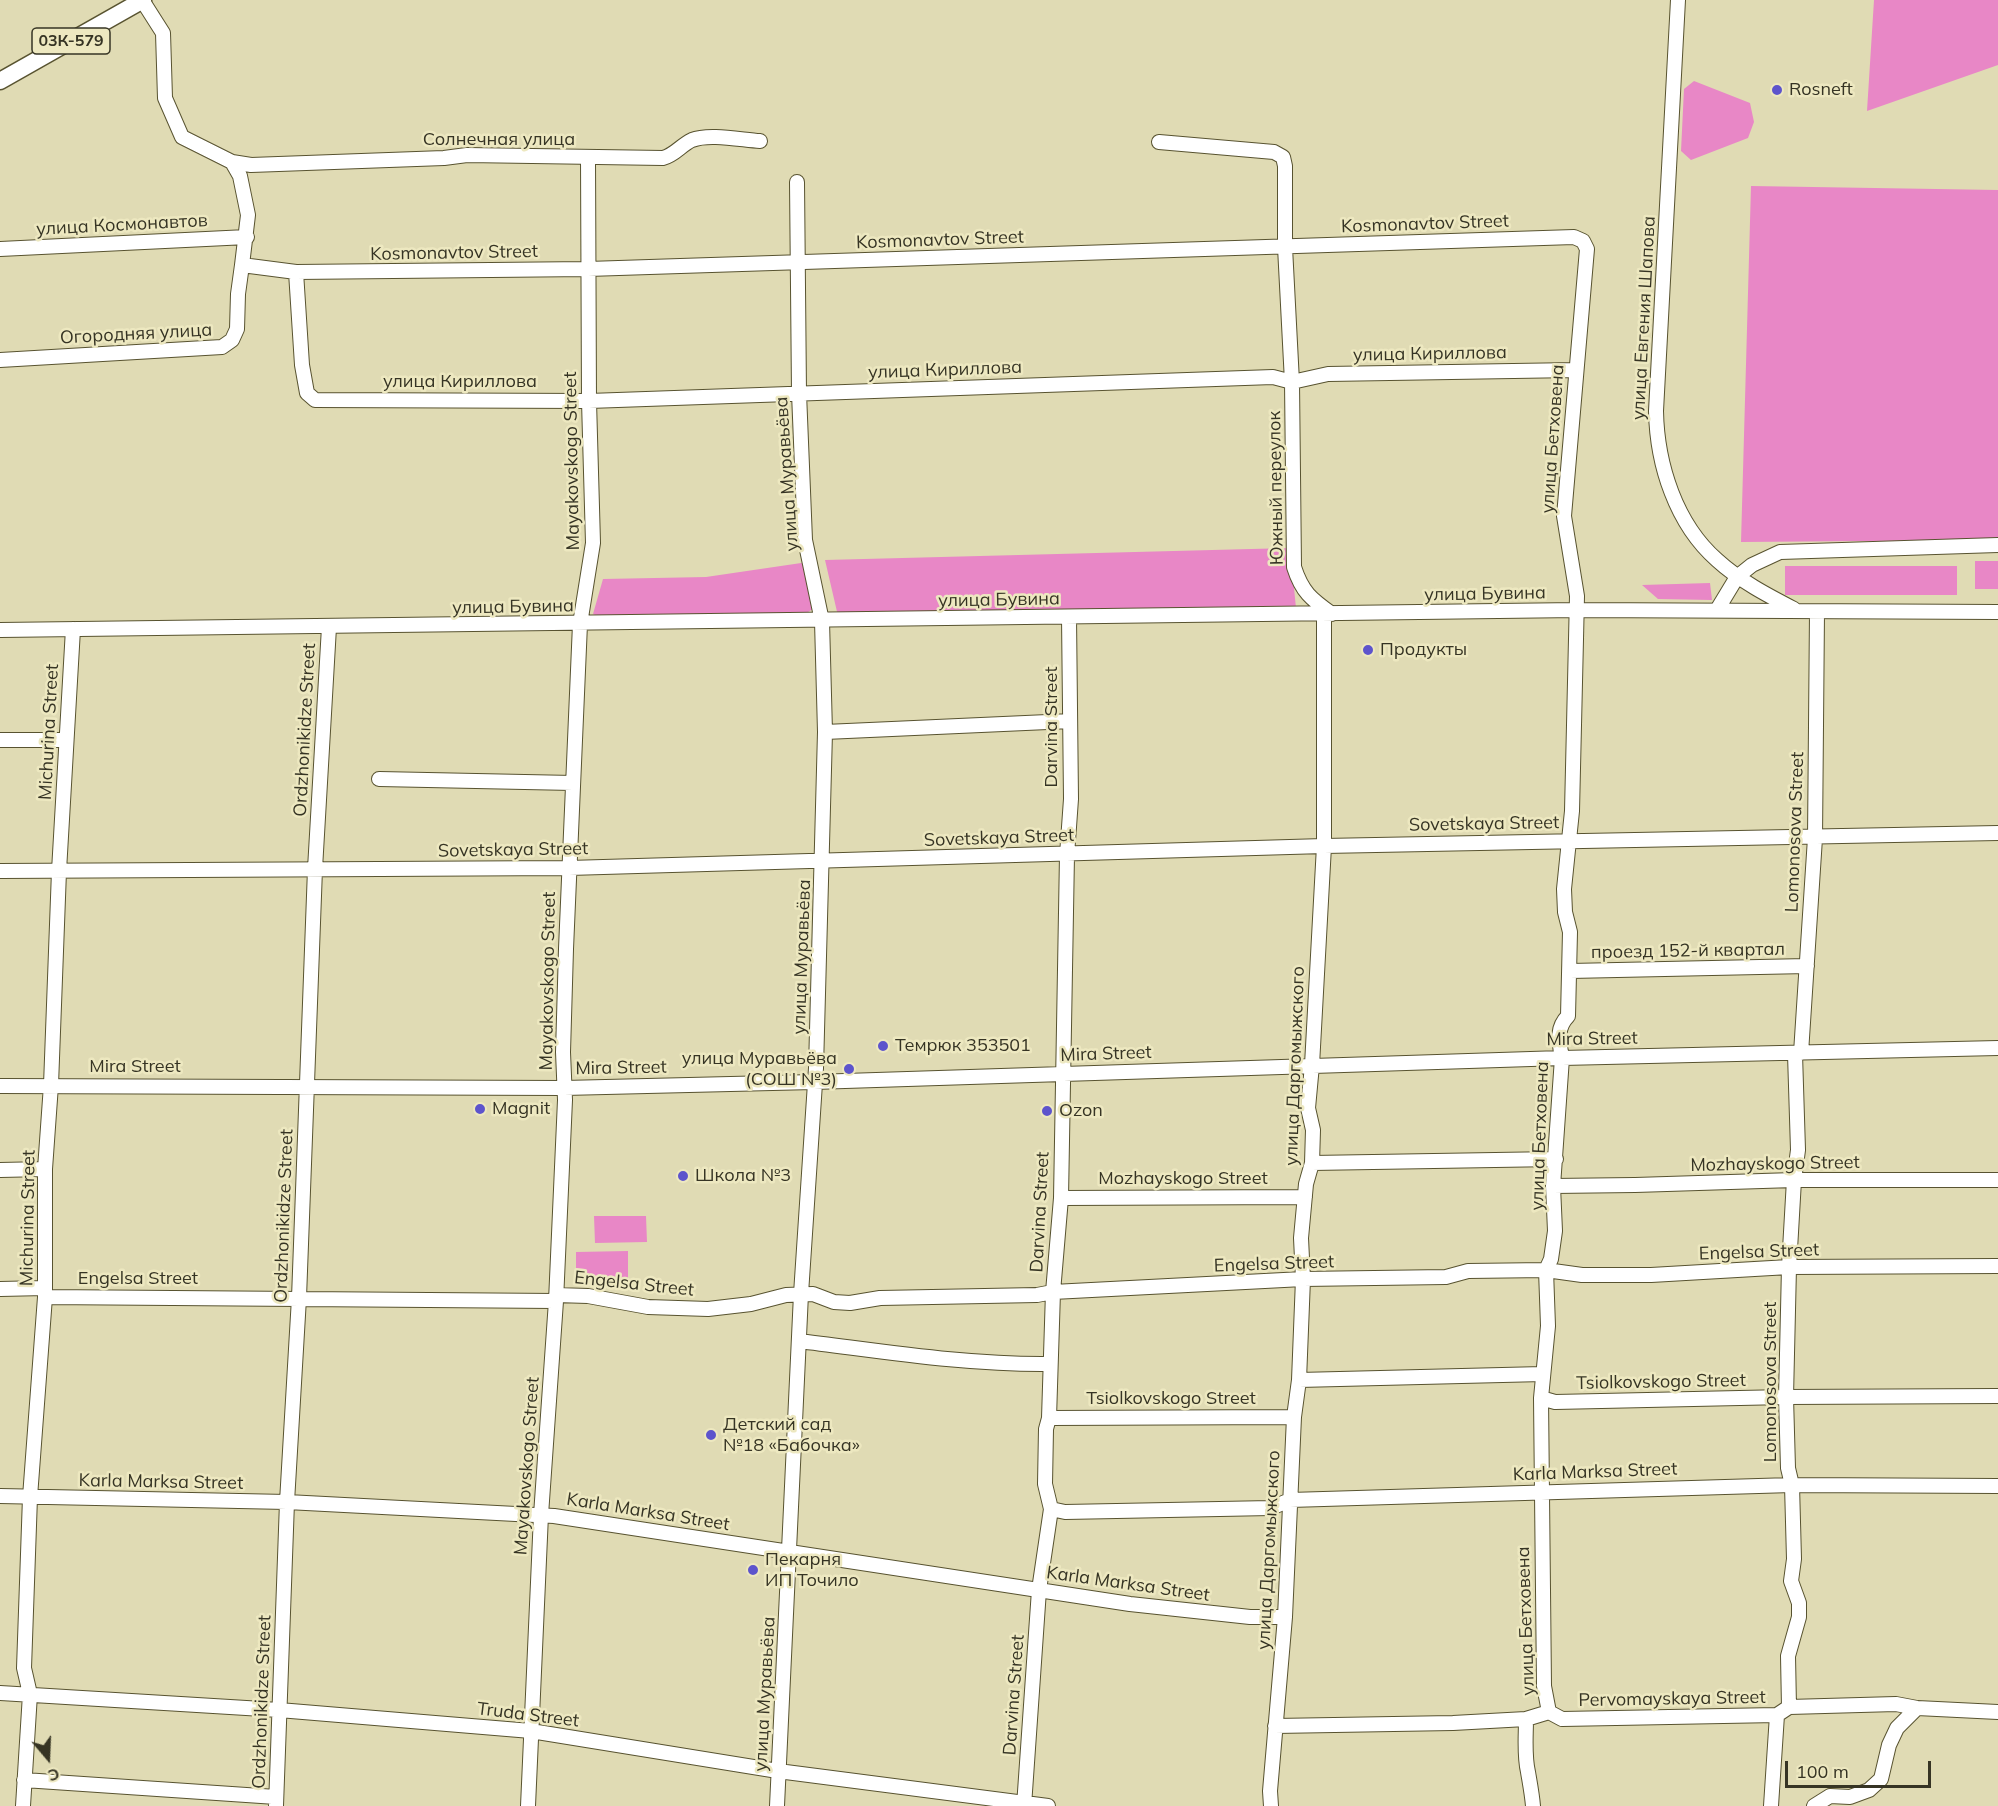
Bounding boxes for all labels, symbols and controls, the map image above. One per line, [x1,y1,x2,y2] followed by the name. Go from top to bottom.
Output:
[32,28,110,54] road number: 03К-579
[1789,79,1853,101] place label: Rosneft
[1770,83,1784,97] marker: Rosneft
[423,129,575,151] street label: Солнечная улица
[36,210,208,240] street label: улица Космонавтов
[1341,210,1509,238] street label: Kosmonavtov Street
[1628,215,1660,421] street label: улица Евгения Шапова
[856,226,1024,254] street label: Kosmonavtov Street
[370,241,538,265] street label: Kosmonavtov Street
[59,319,213,349] street label: Огородняя улица
[1353,342,1507,366] street label: улица Кириллова
[868,357,1022,383] street label: улица Кириллова
[1537,364,1569,514] street label: улица Бетховена
[383,371,537,393] street label: улица Кириллова
[560,371,584,551] street label: Mayakovskogo Street
[771,396,803,552] street label: улица Муравьёва
[1264,411,1288,565] street label: Южный переулок
[1424,582,1546,606] street label: улица Бувина
[938,588,1060,612] street label: улица Бувина
[452,595,574,619] street label: улица Бувина
[1380,639,1467,661] place label: Продукты
[290,643,320,817] street label: Ordzhonikidze Street
[1361,643,1375,657] marker: Продукты
[35,663,63,801] street label: Michurina Street
[1041,667,1063,787] street label: Darvina Street
[1781,751,1809,913] street label: Lomonosova Street
[1409,812,1559,836] street label: Sovetskaya Street
[923,825,1075,851] street label: Sovetskaya Street
[438,838,588,862] street label: Sovetskaya Street
[788,879,816,1035] street label: улица Муравьёва
[536,891,560,1071] street label: Mayakovskogo Street
[1591,939,1785,963] street label: проезд 152-й квартал
[1281,966,1309,1166] street label: улица Даргомыжского
[1546,1027,1638,1051] street label: Mira Street
[895,1035,1031,1057] place label: Темрюк 353501
[876,1039,890,1053] marker: Темрюк 353501
[1060,1042,1152,1066] street label: Mira Street
[682,1048,837,1090] place label: улица Муравьёва (СОШ №3)
[89,1056,181,1078] street label: Mira Street
[575,1056,667,1080] street label: Mira Street
[1527,1061,1553,1211] street label: улица Бетховена
[842,1062,856,1076] marker: улица Муравьёва (СОШ №3)
[492,1098,550,1120] place label: Magnit
[1059,1100,1103,1122] place label: Ozon
[473,1102,487,1116] marker: Magnit
[1040,1104,1054,1118] marker: Ozon
[270,1129,298,1303] street label: Ordzhonikidze Street
[16,1150,40,1286] street label: Michurina Street
[1026,1151,1054,1273] street label: Darvina Street
[1690,1152,1860,1176] street label: Mozhayskogo Street
[695,1165,791,1187] place label: Школа №3
[1098,1168,1268,1190] street label: Mozhayskogo Street
[676,1169,690,1183] marker: Школа №3
[1699,1239,1819,1265] street label: Engelsa Street
[1214,1251,1334,1277] street label: Engelsa Street
[573,1267,695,1301] street label: Engelsa Street
[78,1268,198,1290] street label: Engelsa Street
[1760,1302,1782,1462] street label: Lomonosova Street
[1576,1370,1746,1394] street label: Tsiolkovskogo Street
[510,1376,544,1556] street label: Mayakovskogo Street
[1086,1388,1256,1410] street label: Tsiolkovskogo Street
[723,1414,860,1456] place label: Детский сад №18 «Бабочка»
[704,1428,718,1442] marker: Детский сад №18 «Бабочка»
[1253,1450,1285,1650] street label: улица Даргомыжского
[1512,1458,1678,1486] street label: Karla Marksa Street
[79,1470,243,1494] street label: Karla Marksa Street
[565,1488,731,1536] street label: Karla Marksa Street
[1513,1546,1539,1696] street label: улица Бетховена
[765,1549,859,1592] place label: Пекарня ИП Точило
[1045,1562,1211,1606] street label: Karla Marksa Street
[746,1563,760,1577] marker: Пекарня ИП Точило
[248,1615,276,1789] street label: Ordzhonikidze Street
[750,1616,780,1772] street label: улица Муравьёва
[999,1634,1029,1756] street label: Darvina Street
[1578,1687,1766,1711] street label: Pervomayskaya Street
[476,1698,580,1732] street label: Truda Street
[18,1728,78,1788] north arrow
[1788,1749,1934,1787] scale bar
[1796,1760,1849,1783] text: 100 m
[45,1764,62,1786] text: С

